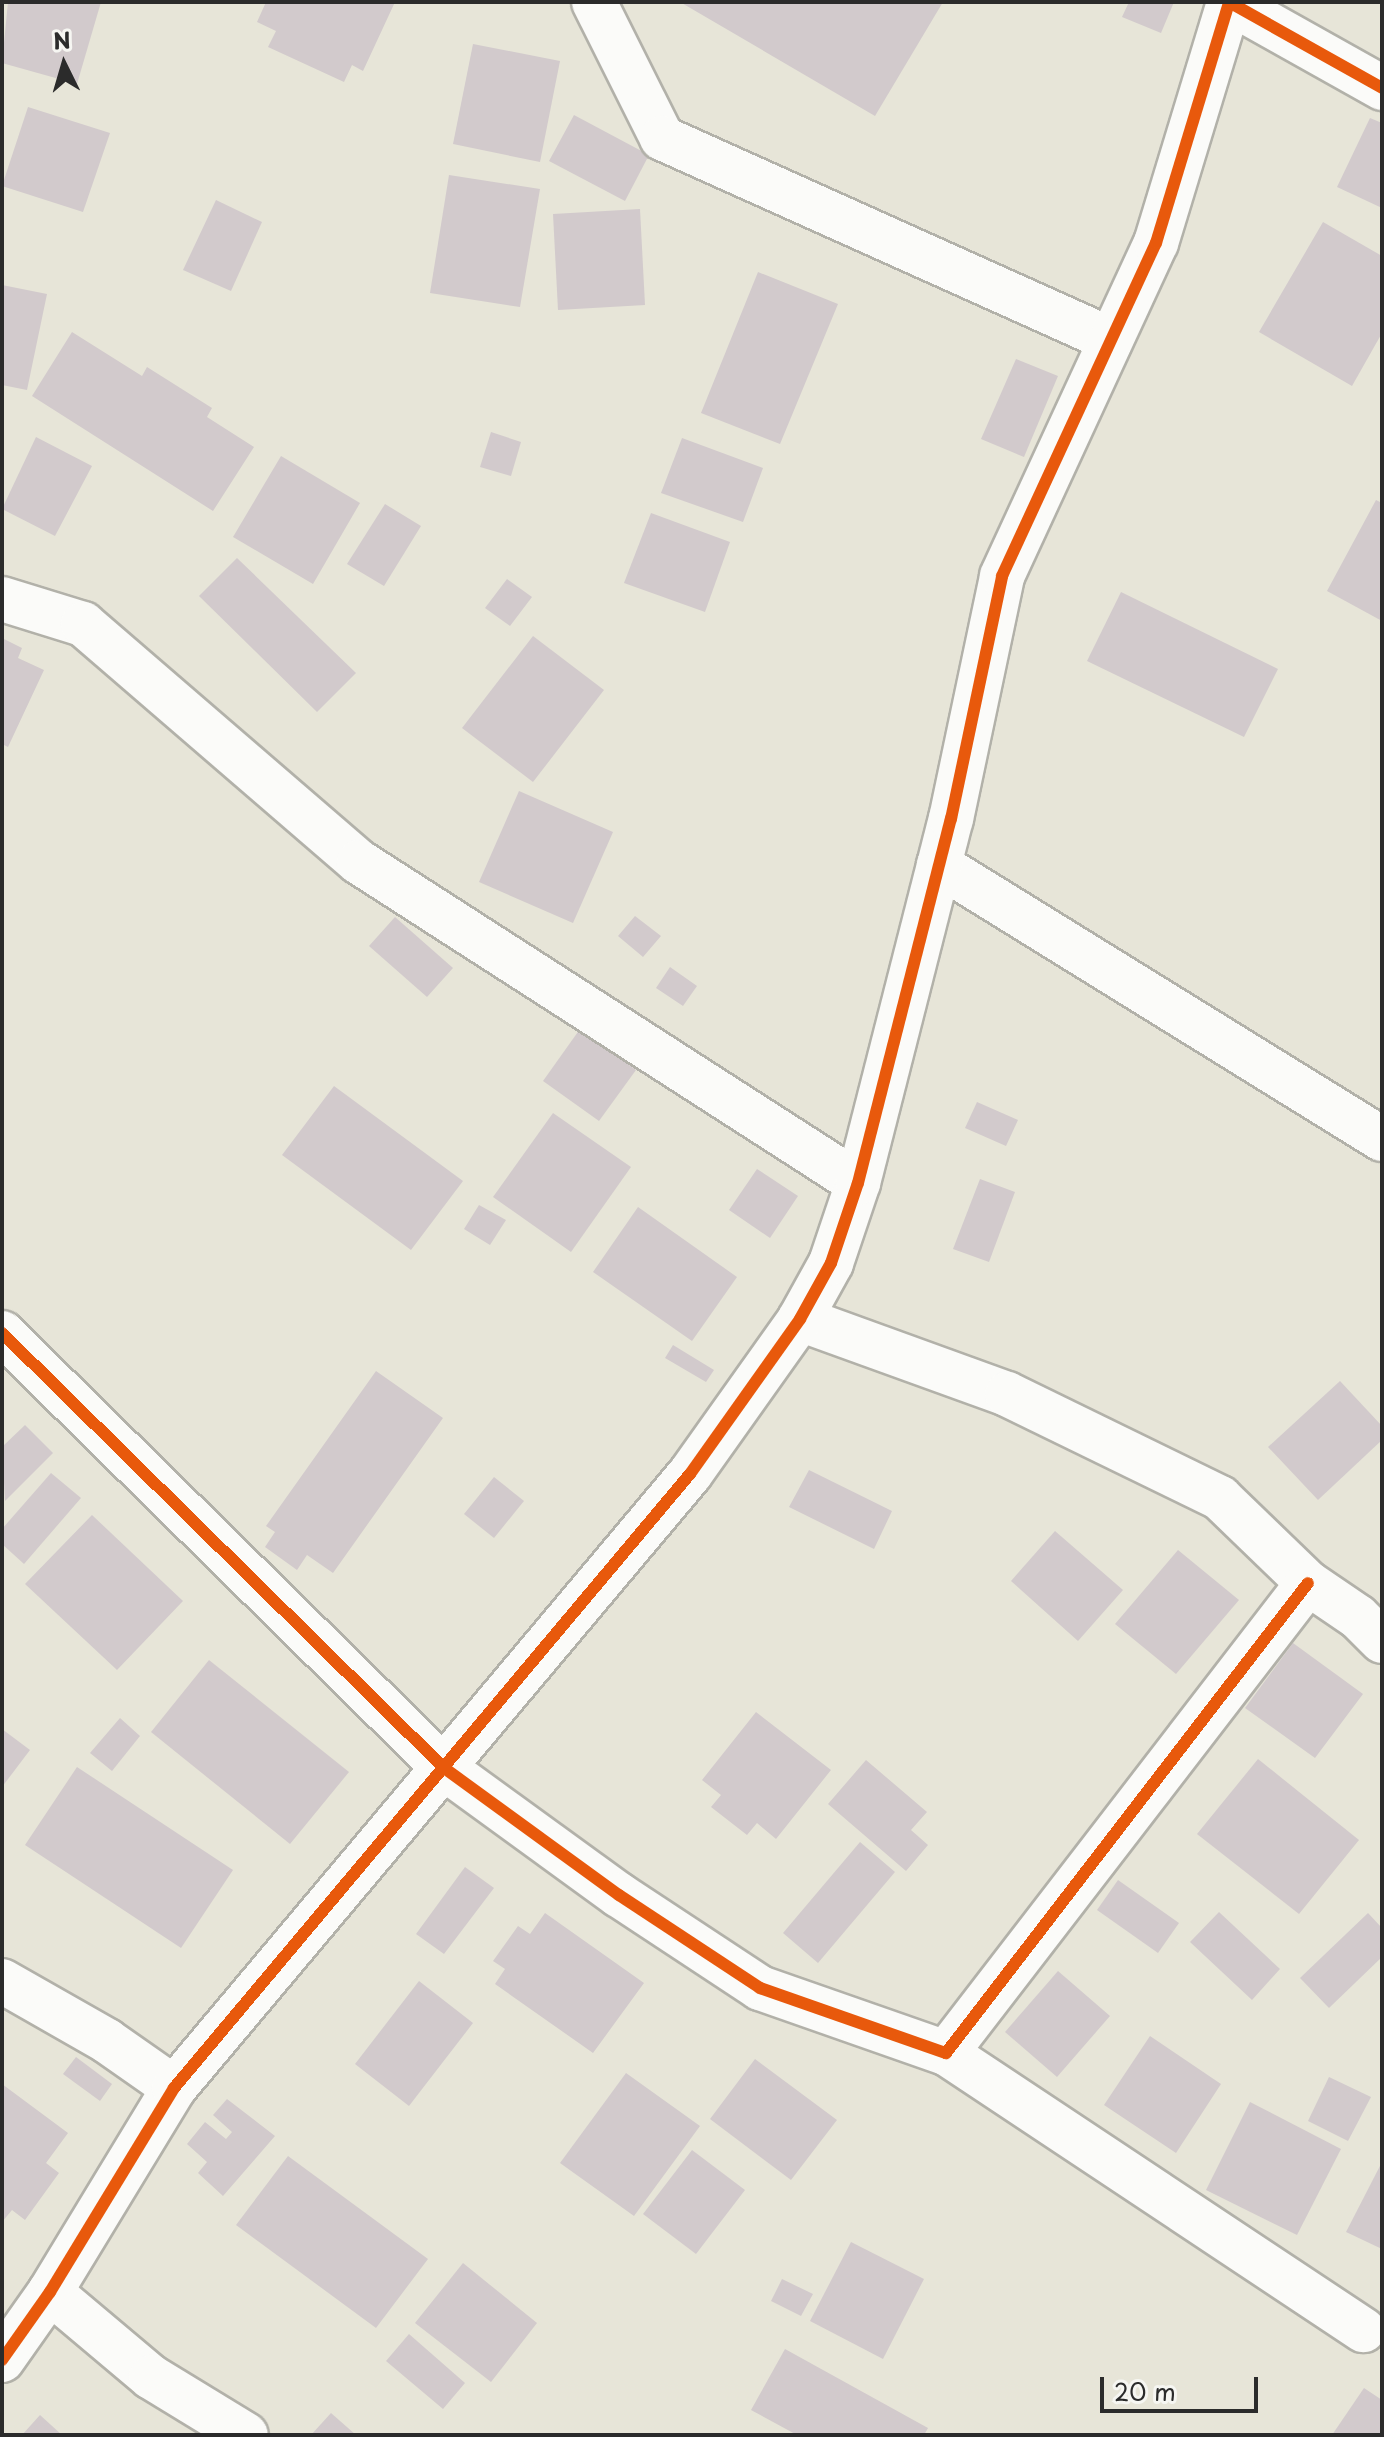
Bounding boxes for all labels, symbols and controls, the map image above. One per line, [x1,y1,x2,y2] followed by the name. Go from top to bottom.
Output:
[52,22,72,57] text: N
[24,24,104,104] north arrow
[1104,2361,1262,2411] scale bar
[1114,2373,1176,2409] text: 20 m

